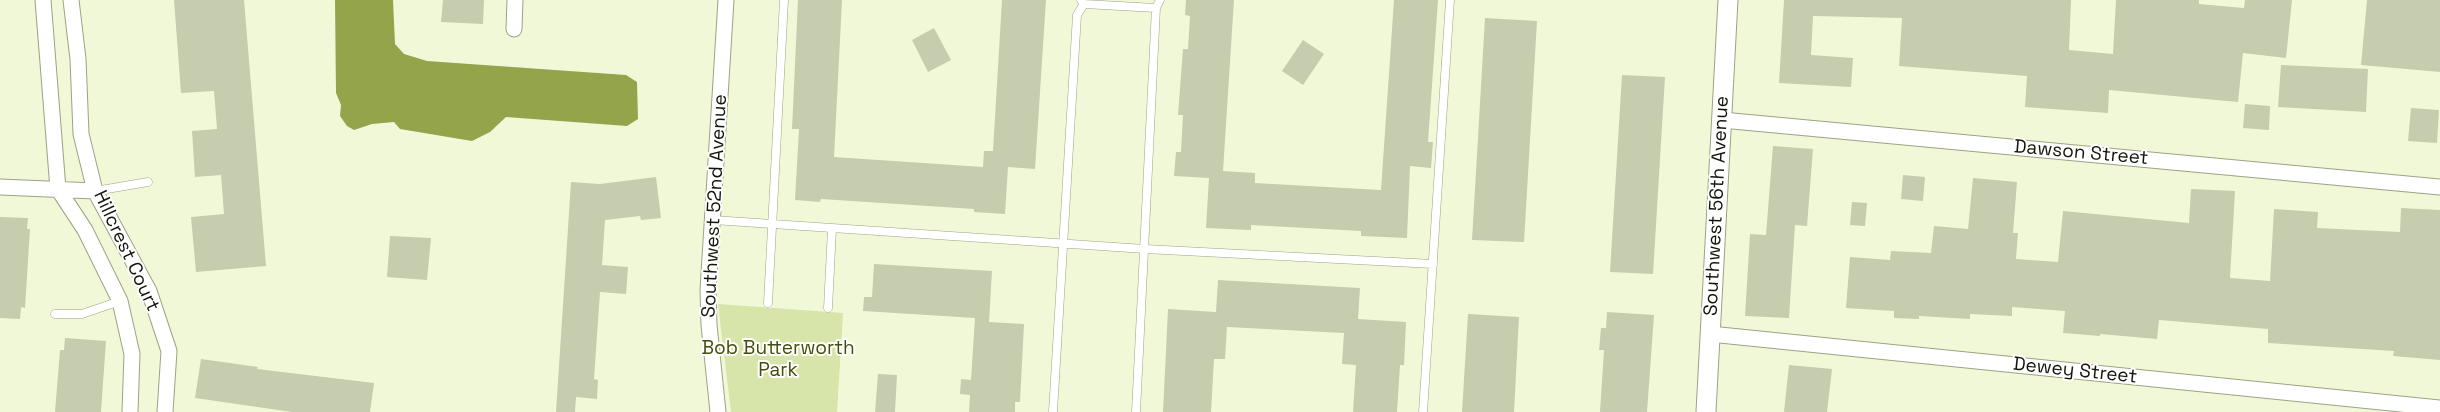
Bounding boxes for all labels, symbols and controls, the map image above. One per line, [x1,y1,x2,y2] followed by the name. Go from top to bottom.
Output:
[698,94,732,318] street label: Southwest 52nd Avenue
[1700,95,1734,317] street label: Southwest 56th Avenue
[2013,136,2149,170] street label: Dawson Street
[88,187,164,315] street label: Hillcrest Court
[701,338,855,382] park label: Bob Butterworth Park
[2012,353,2138,389] street label: Dewey Street

